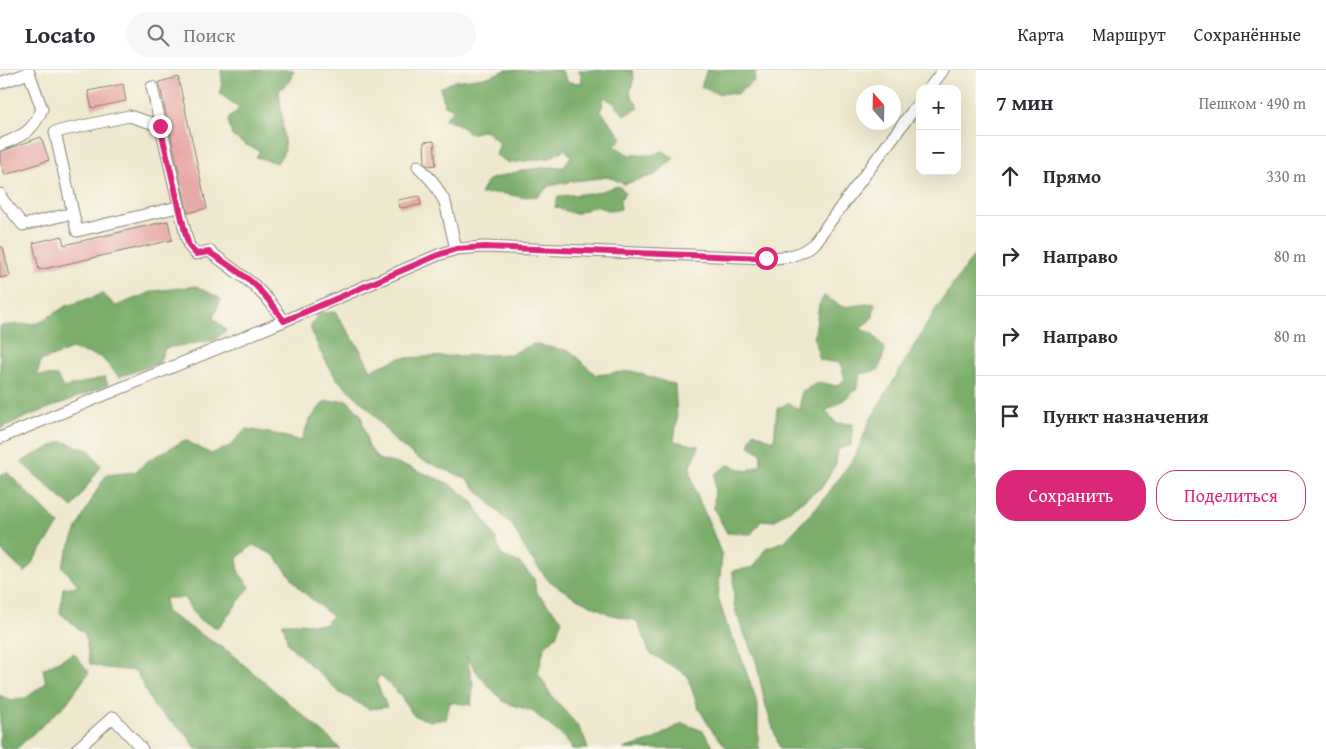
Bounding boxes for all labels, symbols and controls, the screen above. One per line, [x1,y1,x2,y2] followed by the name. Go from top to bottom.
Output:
[126,12,476,57] search box
[25,17,96,52] text: Locato
[144,21,172,49] icon: search
[184,21,235,49] text: Поиск
[1018,21,1064,48] text: Карта
[1092,21,1166,48] text: Маршрут
[1194,21,1301,48] text: Сохранённые
[856,85,901,130] north arrow
[916,85,961,175] map controls
[916,85,961,130] button: +
[996,87,1053,118] text: 7 мин
[1199,91,1306,115] text: Пешком · 490 m
[149,115,172,138] route end
[916,130,961,175] button: −
[996,162,1024,190] icon: ahead
[1043,162,1101,190] text: Прямо
[1266,164,1306,188] text: 330 m
[996,242,1024,270] icon: right
[1043,242,1118,270] text: Направо
[1274,244,1306,268] text: 80 m
[755,247,778,270] route start
[996,322,1024,350] icon: right
[1043,322,1118,350] text: Направо
[1274,324,1306,348] text: 80 m
[996,402,1024,430] icon: arrive
[1043,402,1209,430] text: Пункт назначения
[996,470,1146,521] button: Сохранить
[1156,470,1306,521] button: Поделиться

